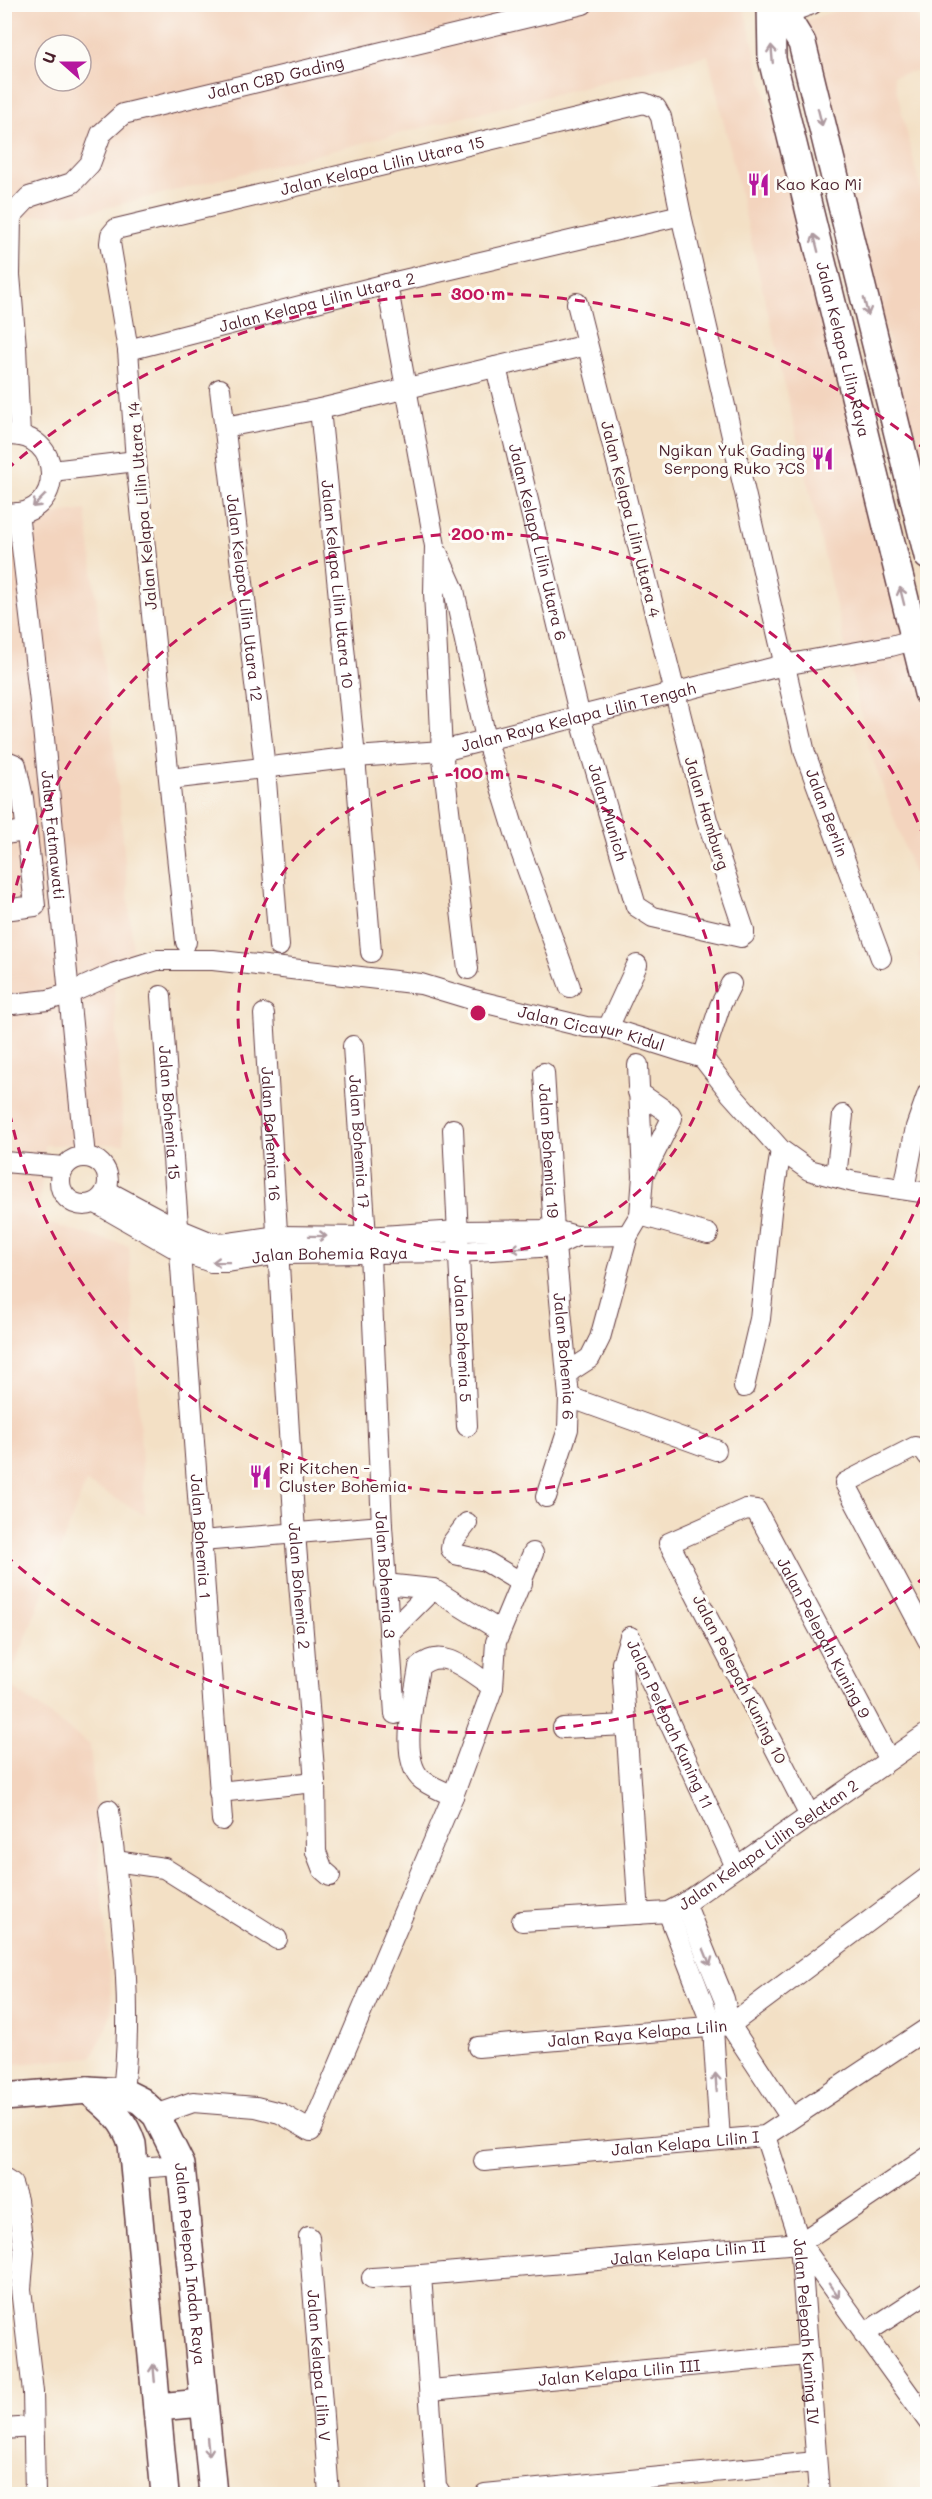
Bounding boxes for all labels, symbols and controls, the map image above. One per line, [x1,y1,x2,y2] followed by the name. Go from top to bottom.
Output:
[33,33,93,93] north arrow
[766,44,777,64] one-way arrow
[37,48,60,66] text: U
[205,51,346,103] street label: Jalan CBD Gading
[814,107,826,126] one-way arrow
[278,131,486,199] street label: Jalan Kelapa Lilin Utara 15
[745,171,771,197] restaurant icon: Kao Kao Mi
[776,173,862,194] place label: Kao Kao Mi
[810,234,822,253] one-way arrow
[812,259,876,439] street label: Jalan Kelapa Lilin Raya
[217,267,417,336] street label: Jalan Kelapa Lilin Utara 2
[451,281,505,305] text: 300 m
[861,297,873,316] one-way arrow
[122,401,161,611] street label: Jalan Kelapa Lilin Utara 14
[597,418,666,620] street label: Jalan Kelapa Lilin Utara 4
[659,439,805,478] place label: Ngikan Yuk Gading Serpong Ruko 7CS
[505,441,572,643] street label: Jalan Kelapa Lilin Utara 6
[810,446,836,472] restaurant icon: Ngikan Yuk Gading Serpong Ruko 7CS
[317,479,359,689] street label: Jalan Kelapa Lilin Utara 10
[32,493,47,508] one-way arrow
[223,493,268,702] street label: Jalan Kelapa Lilin Utara 12
[451,521,505,545] text: 200 m
[896,587,908,606] one-way arrow
[459,677,698,756] street label: Jalan Raya Kelapa Lilin Tengah
[680,754,735,872] street label: Jalan Hamburg
[452,760,504,784] text: 100 m
[584,761,633,863] street label: Jalan Munich
[802,765,853,859] street label: Jalan Berlin
[37,769,71,901] street label: Jalan Fatmawati
[516,1000,667,1055] street label: Jalan Cicayur Kidul
[468,1003,488,1023] centre of rings
[155,1045,186,1180] street label: Jalan Bohemia 15
[257,1066,286,1202] street label: Jalan Bohemia 16
[345,1074,375,1209] street label: Jalan Bohemia 17
[535,1083,564,1219] street label: Jalan Bohemia 19
[307,1230,327,1242] one-way arrow
[250,1242,408,1268] street label: Jalan Bohemia Raya
[511,1243,531,1254] one-way arrow
[211,1256,231,1267] one-way arrow
[450,1275,477,1403] street label: Jalan Bohemia 5
[549,1292,580,1420] street label: Jalan Bohemia 6
[279,1457,407,1496] place label: Ri Kitchen - Cluster Bohemia
[248,1464,274,1490] restaurant icon: Ri Kitchen - Cluster Bohemia
[186,1473,217,1600] street label: Jalan Bohemia 1
[371,1511,401,1639] street label: Jalan Bohemia 3
[284,1522,315,1650] street label: Jalan Bohemia 2
[773,1553,876,1721] street label: Jalan Pelepah Kuning 9
[689,1591,792,1767] street label: Jalan Pelepah Kuning 10
[623,1636,719,1812] street label: Jalan Pelepah Kuning 11
[675,1774,862,1915] street label: Jalan Kelapa Lilin Selatan 2
[702,1948,713,1966] one-way arrow
[547,2014,728,2051] street label: Jalan Raya Kelapa Lilin
[711,2072,722,2092] one-way arrow
[610,2126,760,2160] street label: Jalan Kelapa Lilin I
[171,2161,211,2366] street label: Jalan Pelepah Indah Raya
[610,2235,766,2269] street label: Jalan Kelapa Lilin II
[789,2235,825,2425] street label: Jalan Pelepah Kuning IV
[828,2283,840,2299] one-way arrow
[303,2289,336,2442] street label: Jalan Kelapa Lilin V
[537,2354,701,2390] street label: Jalan Kelapa Lilin III
[148,2364,159,2384] one-way arrow
[203,2437,214,2457] one-way arrow

